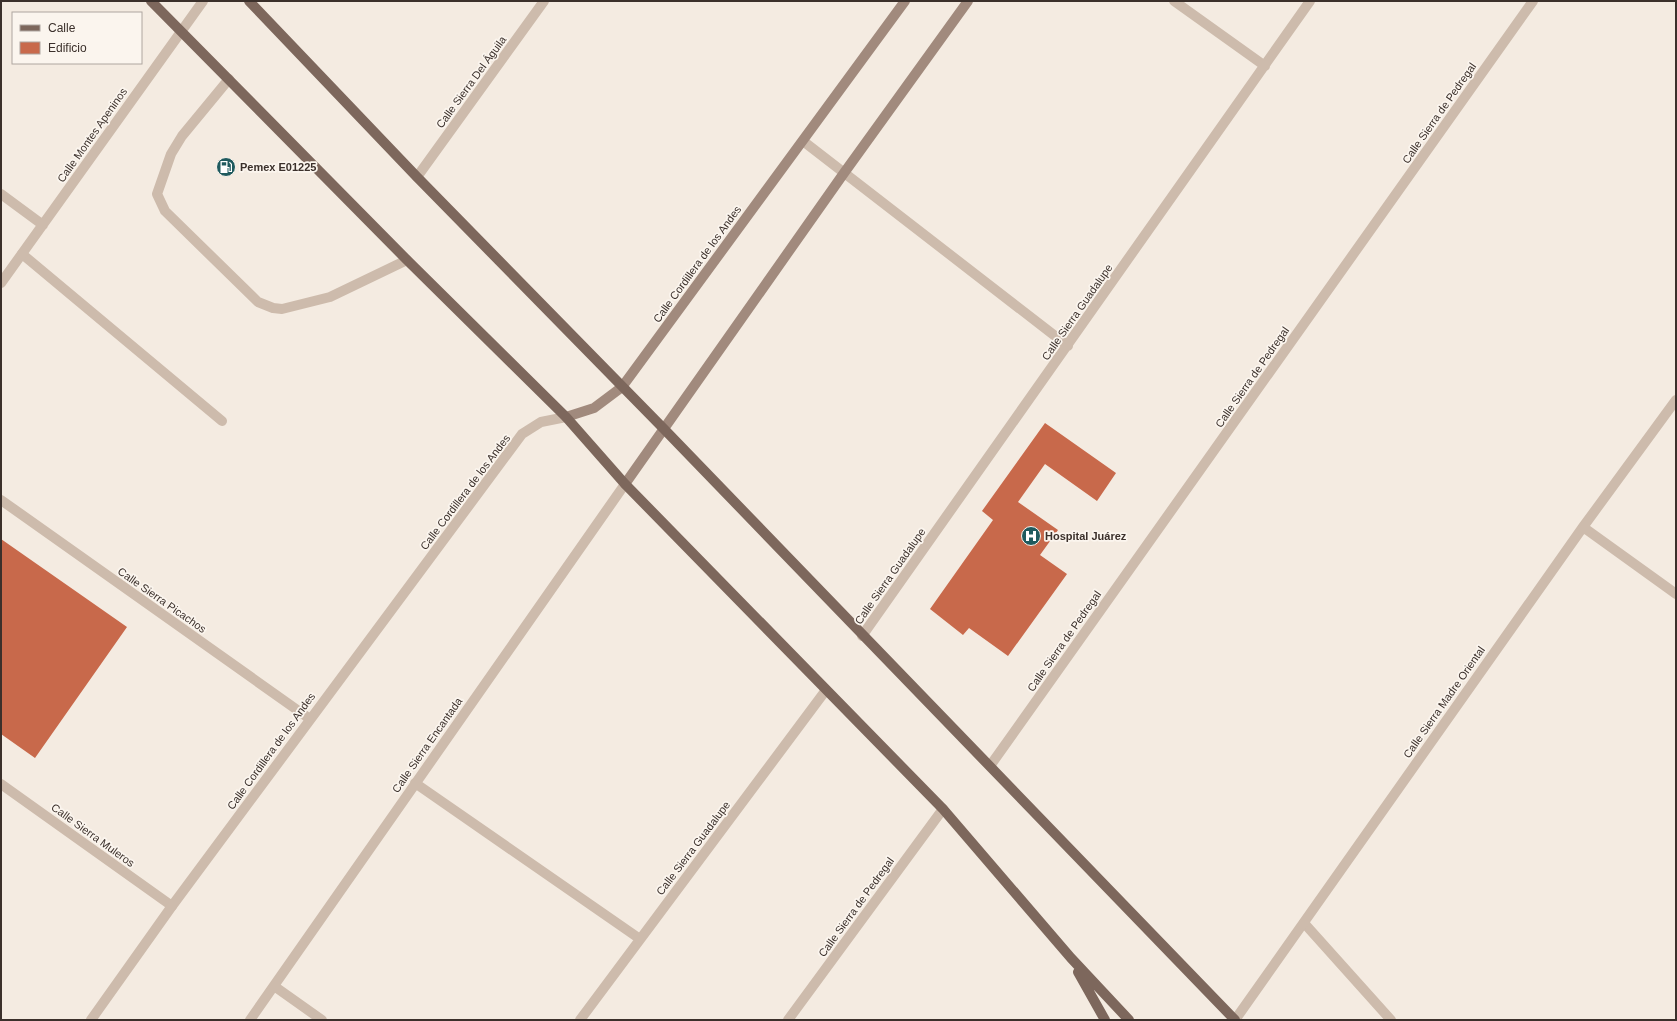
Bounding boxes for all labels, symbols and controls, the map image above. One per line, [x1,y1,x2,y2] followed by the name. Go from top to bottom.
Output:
[12,12,142,64] legend
[48,21,76,35] text: Calle
[434,33,509,130] street label: Calle Sierra Del Águila
[48,41,87,55] text: Edificio
[1400,60,1478,166] street label: Calle Sierra de Pedregal
[55,85,129,185] street label: Calle Montes Apeninos
[215,156,237,178] fuel station icon: Pemex E01225
[240,161,316,173] place label: Pemex E01225
[651,203,744,325] street label: Calle Cordillera de los Andes
[1039,262,1115,362] street label: Calle Sierra Guadalupe
[1213,324,1291,430] street label: Calle Sierra de Pedregal
[418,432,513,552] street label: Calle Cordillera de los Andes
[1020,525,1042,547] hospital icon: Hospital Juárez
[852,526,928,626] street label: Calle Sierra Guadalupe
[1045,530,1127,542] place label: Hospital Juárez
[115,565,209,635] street label: Calle Sierra Picachos
[1025,588,1103,694] street label: Calle Sierra de Pedregal
[1401,644,1487,760] street label: Calle Sierra Madre Oriental
[225,690,318,812] street label: Calle Cordillera de los Andes
[390,695,465,795] street label: Calle Sierra Encantada
[654,799,732,897] street label: Calle Sierra Guadalupe
[49,801,137,869] street label: Calle Sierra Muleros
[816,855,896,959] street label: Calle Sierra de Pedregal

